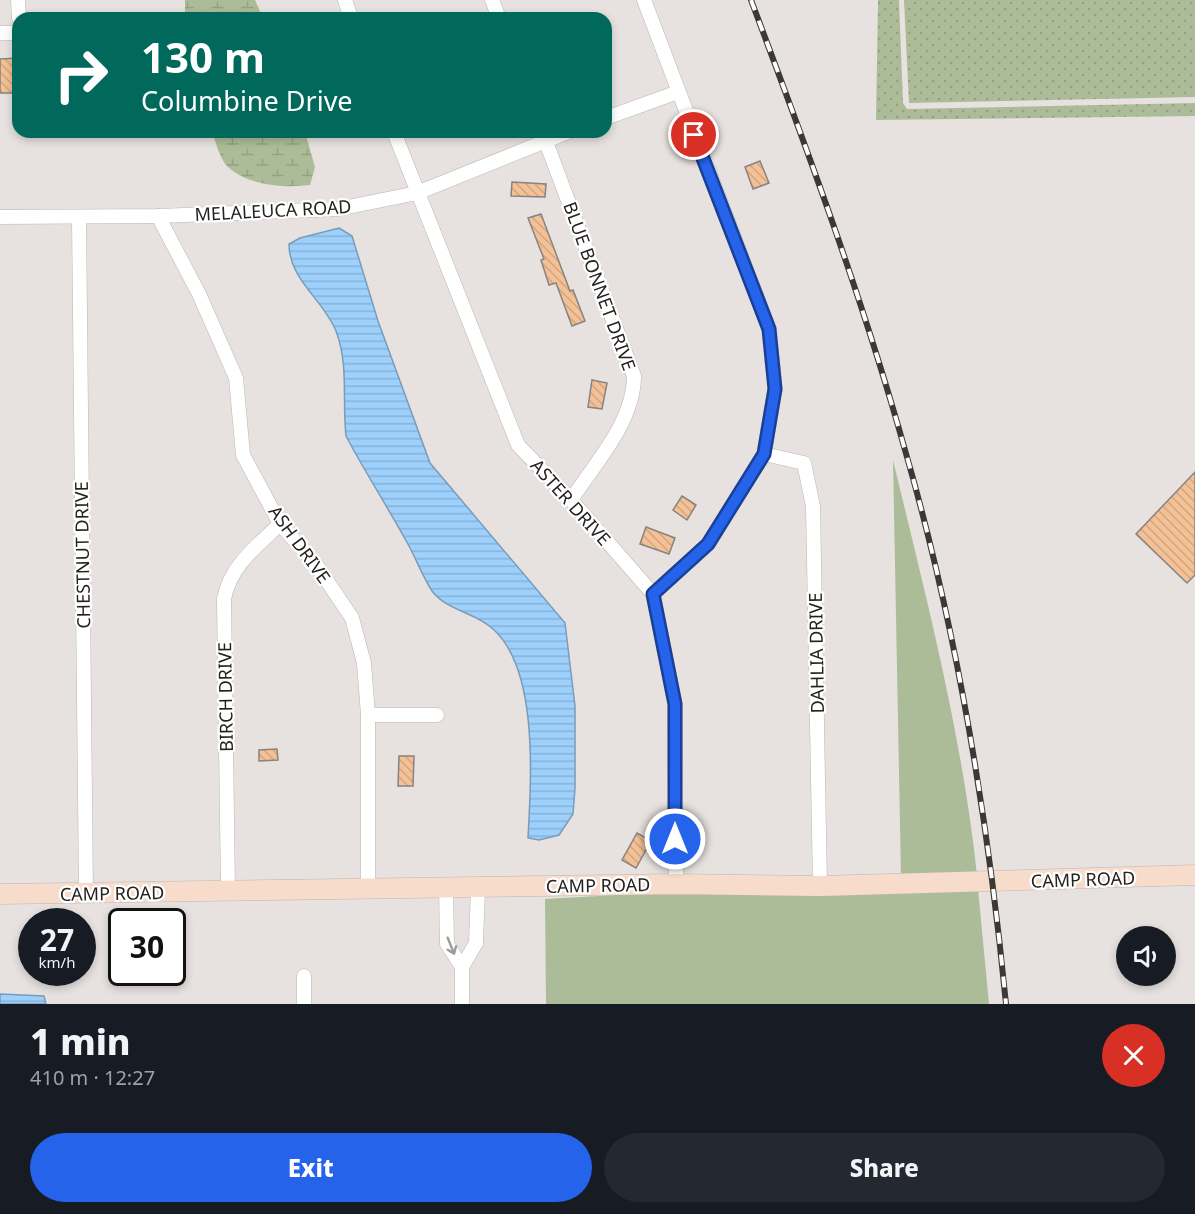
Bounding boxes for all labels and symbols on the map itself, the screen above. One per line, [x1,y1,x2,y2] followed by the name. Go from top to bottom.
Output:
[668,109,719,160] pin
[194,194,352,226] street label: MELALEUCA ROAD
[558,198,642,374] street label: BLUE BONNET DRIVE
[526,454,616,550] street label: ASTER DRIVE
[69,481,95,629] street label: CHESTNUT DRIVE
[264,500,336,588] street label: ASH DRIVE
[803,593,829,713] street label: DAHLIA DRIVE
[212,642,238,752] street label: BIRCH DRIVE
[643,807,707,871] position arrow
[1030,865,1136,893] street label: CAMP ROAD
[546,872,650,898] street label: CAMP ROAD
[60,880,164,906] street label: CAMP ROAD
[108,908,186,986] speed limit sign: 30
[446,936,457,954] one-way arrow

